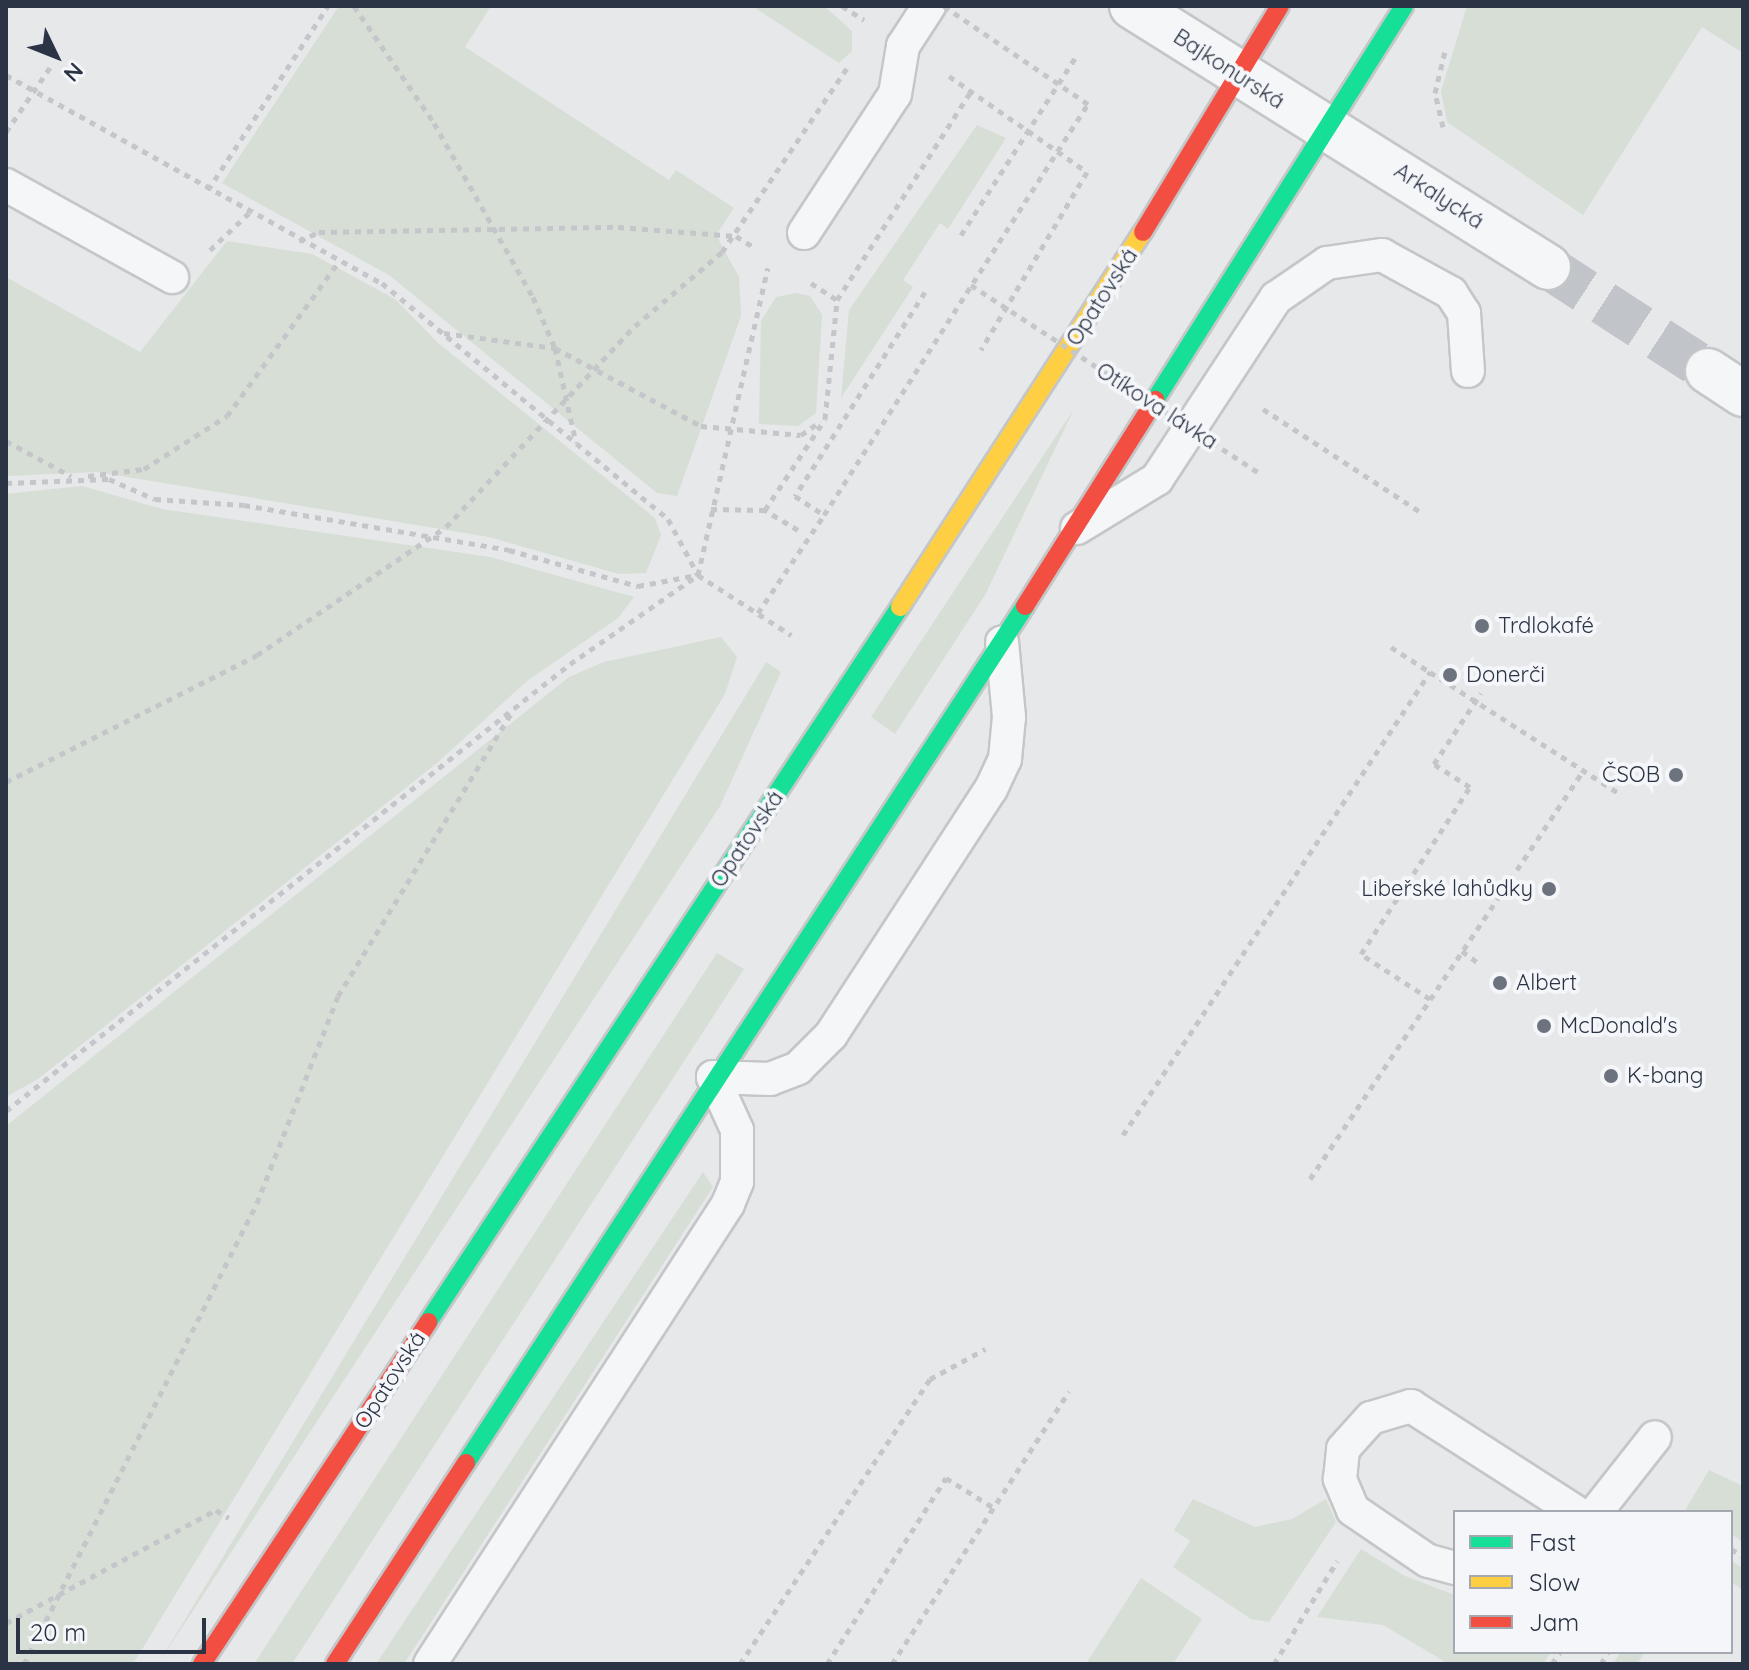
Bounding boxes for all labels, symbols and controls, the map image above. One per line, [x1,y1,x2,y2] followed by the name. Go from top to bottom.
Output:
[16,16,96,96] north arrow
[1168,23,1290,115] street label: Bajkonurská
[58,57,89,88] text: N
[1389,157,1489,235] street label: Arkalycká
[1061,243,1143,351] street label: Opatovská
[1091,357,1223,455] street label: Otíkova lávka
[1498,613,1594,639] place label: Trdlokafé
[1473,617,1491,635] marker: Trdlokafé
[1466,662,1545,688] place label: Donerči
[1441,666,1459,684] marker: Donerči
[1602,762,1660,788] place label: ČSOB
[1667,766,1685,784] marker: ČSOB
[705,786,789,892] street label: Opatovská
[1361,876,1533,902] place label: Libeřské lahůdky
[1540,880,1558,898] marker: Libeřské lahůdky
[1516,970,1577,996] place label: Albert
[1491,974,1509,992] marker: Albert
[1560,1013,1678,1039] place label: McDonald's
[1535,1017,1553,1035] marker: McDonald's
[1627,1063,1704,1089] place label: K-bang
[1602,1067,1620,1085] marker: K-bang
[349,1326,431,1434] street label: Opatovská
[1453,1510,1733,1654] legend
[1529,1527,1576,1557] text: Fast
[1529,1567,1580,1597] text: Slow
[20,1602,210,1652] scale bar
[1529,1607,1579,1637] text: Jam
[30,1617,86,1647] text: 20 m

